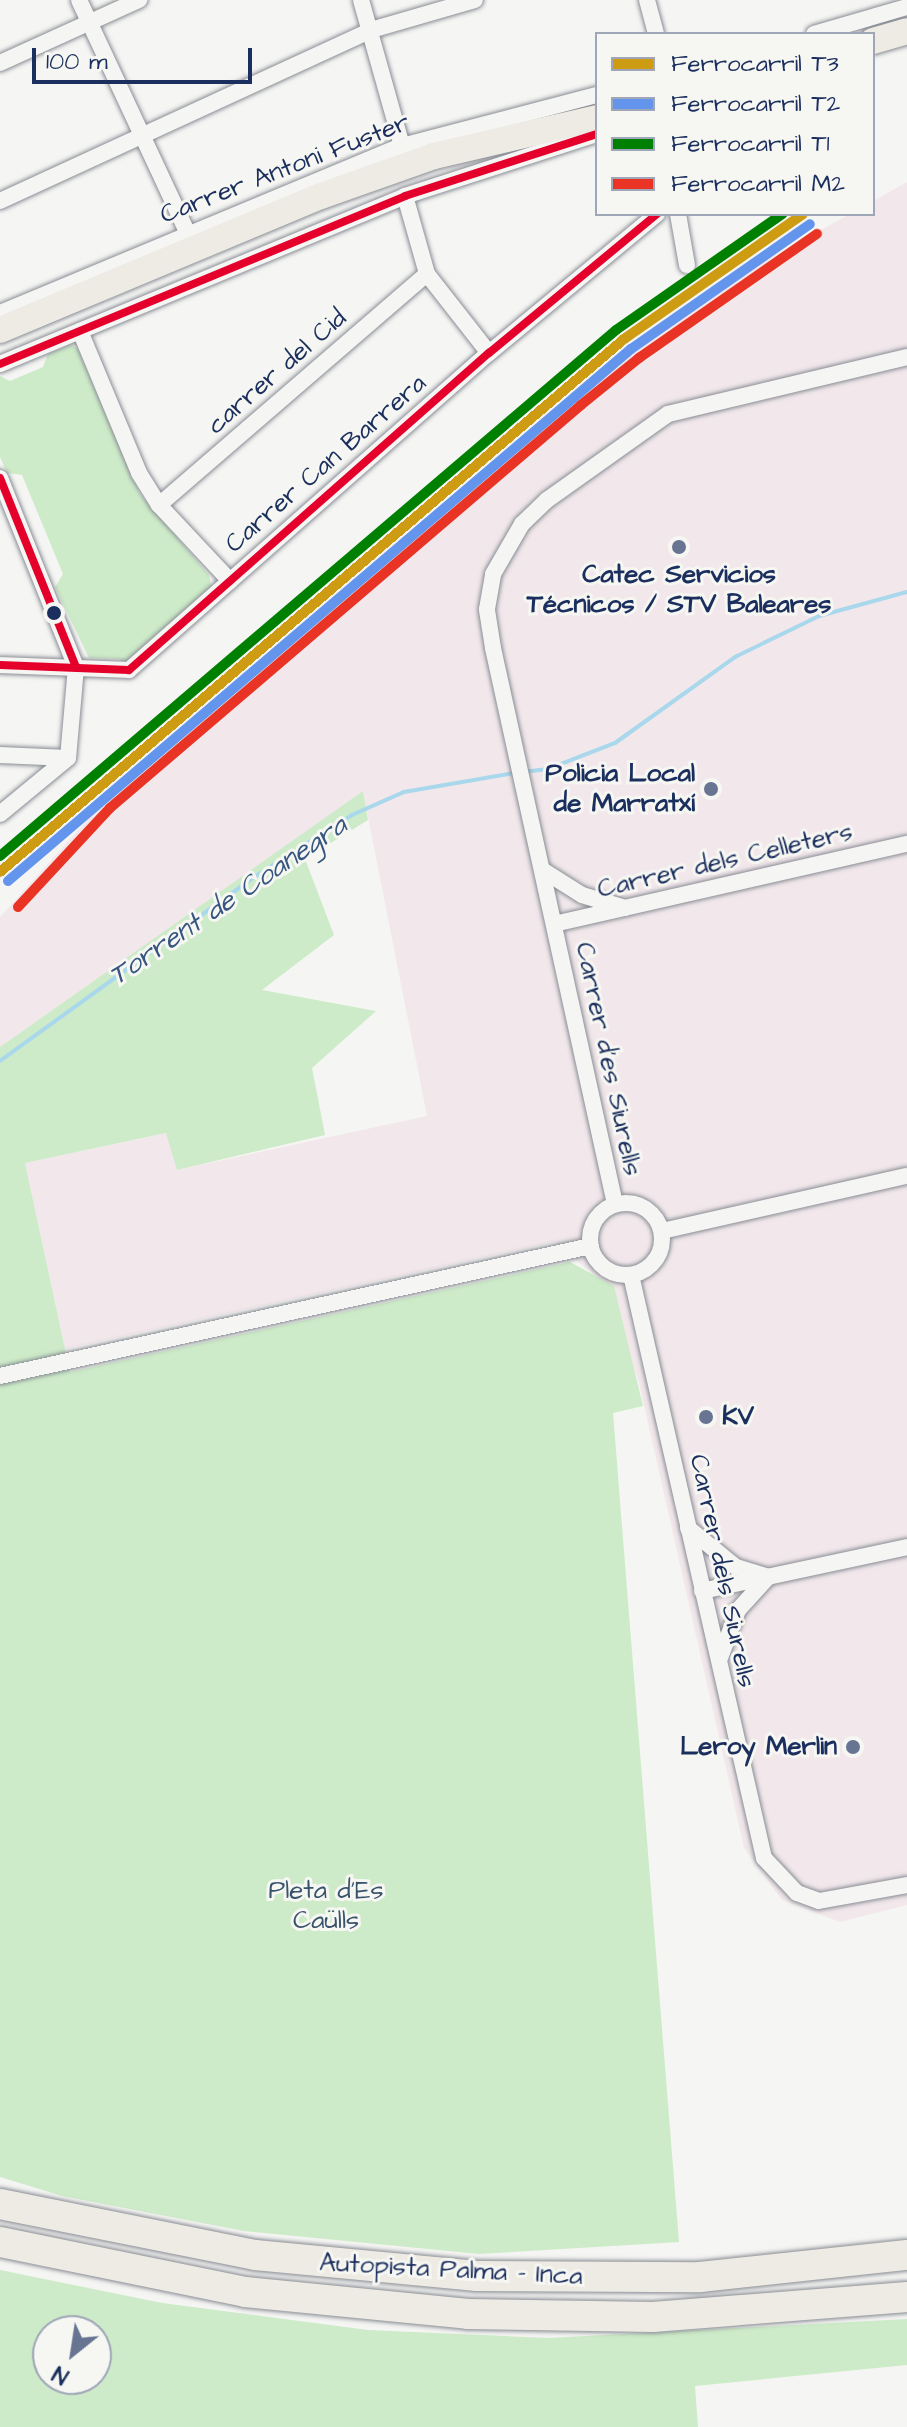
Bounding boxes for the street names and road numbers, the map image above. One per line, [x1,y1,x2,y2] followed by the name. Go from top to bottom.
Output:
[156,107,414,231] street label: Carrer Antoni Fuster
[201,303,353,441] street label: carrer del Cid
[219,368,433,560] street label: Carrer Can Barrera
[594,816,856,906] street label: Carrer dels Celleters
[568,940,648,1178] street label: Carrer d'es Siurells
[682,1452,762,1690] street label: Carrer dels Siurells
[319,2248,583,2292] street label: Autopista Palma - Inca

